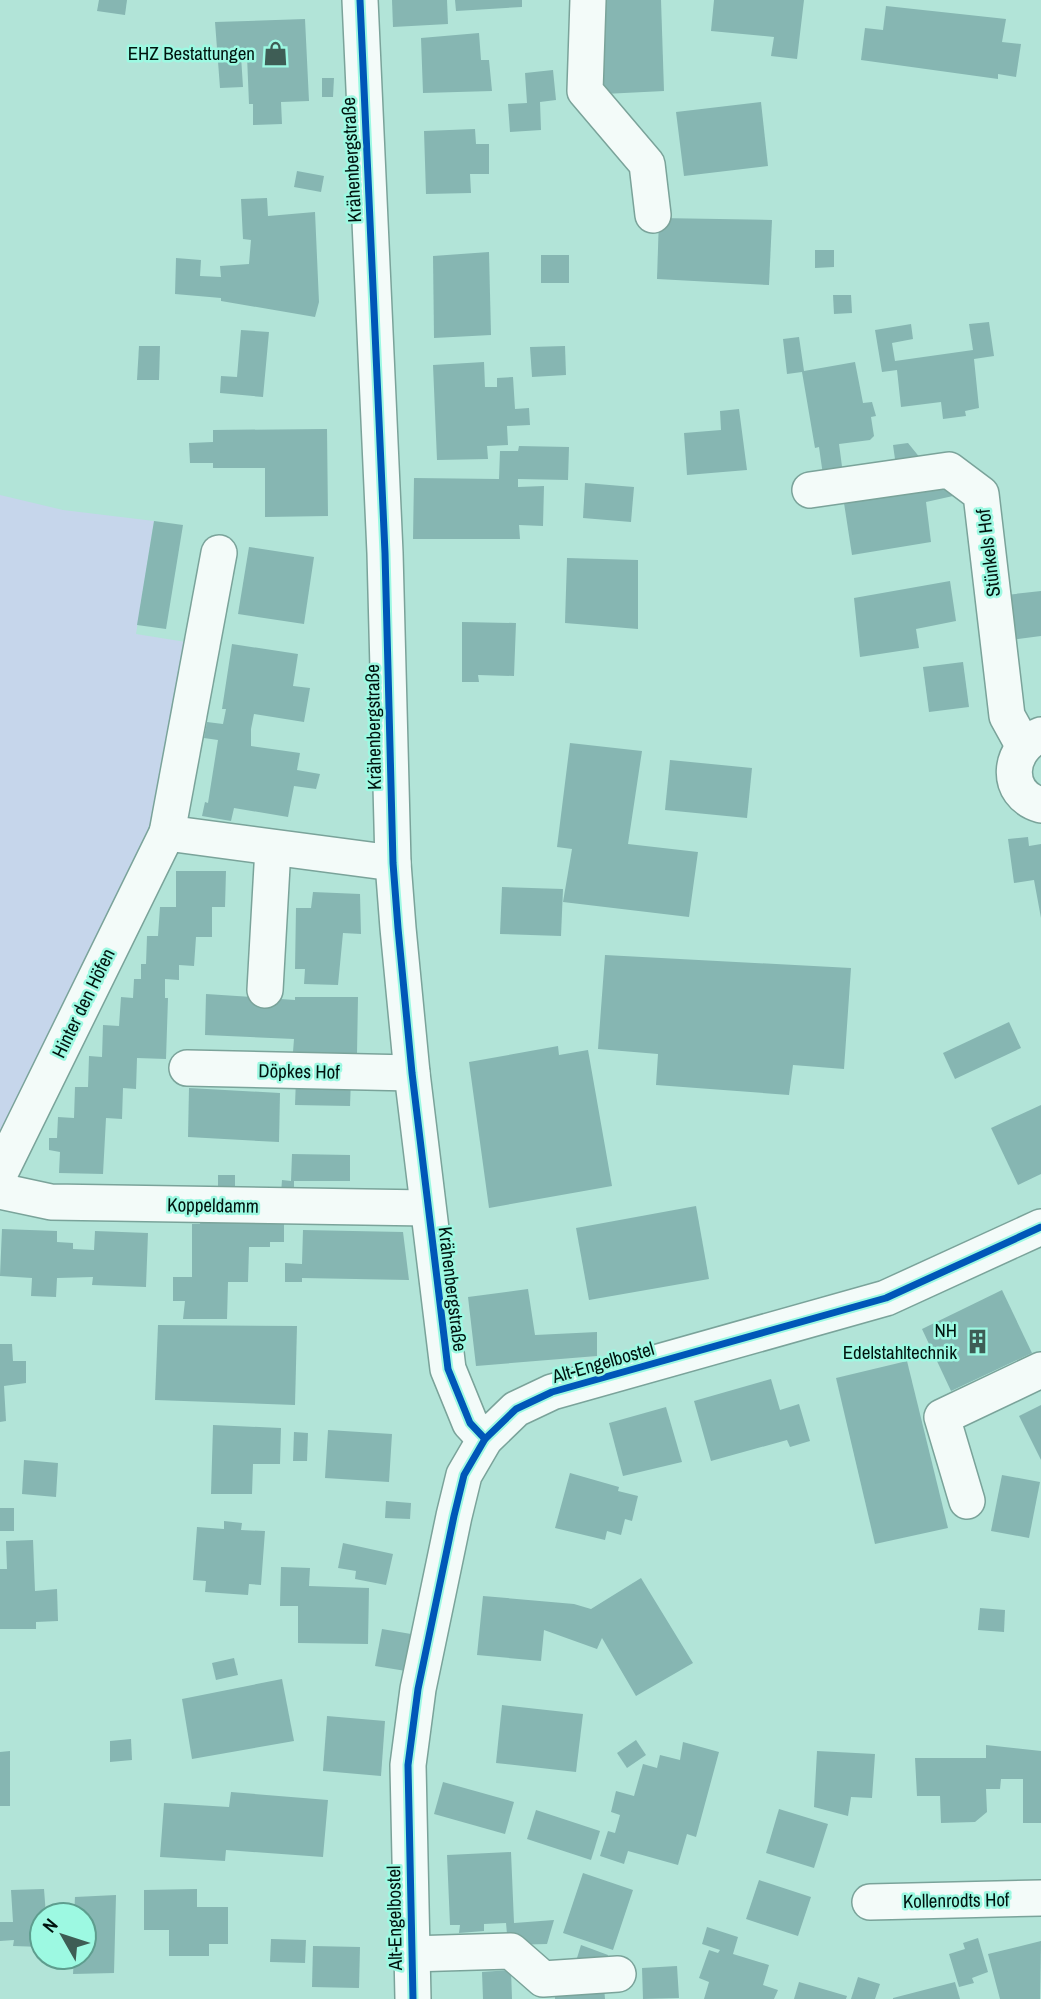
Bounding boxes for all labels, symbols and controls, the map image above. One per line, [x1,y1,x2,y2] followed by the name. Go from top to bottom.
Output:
[261,39,289,67] shop icon: EHZ Bestattungen
[128,40,255,66] place label: EHZ Bestattungen
[335,97,367,223] street label: Krähenbergstraße
[970,507,1006,598] street label: Stünkels Hof
[359,664,387,790] street label: Krähenbergstraße
[45,944,121,1062] street label: Hinter den Höfen
[258,1057,341,1085] street label: Döpkes Hof
[167,1191,259,1219] street label: Koppeldamm
[432,1225,474,1353] street label: Krähenbergstraße
[843,1317,957,1365] place label: NH Edelstahltechnik
[963,1327,991,1355] building icon: NH Edelstahltechnik
[548,1335,657,1389] street label: Alt-Engelbostel
[380,1865,408,1972] street label: Alt-Engelbostel
[903,1886,1010,1914] street label: Kollenrodts Hof
[28,1901,98,1971] north arrow
[36,1913,63,1938] text: N

